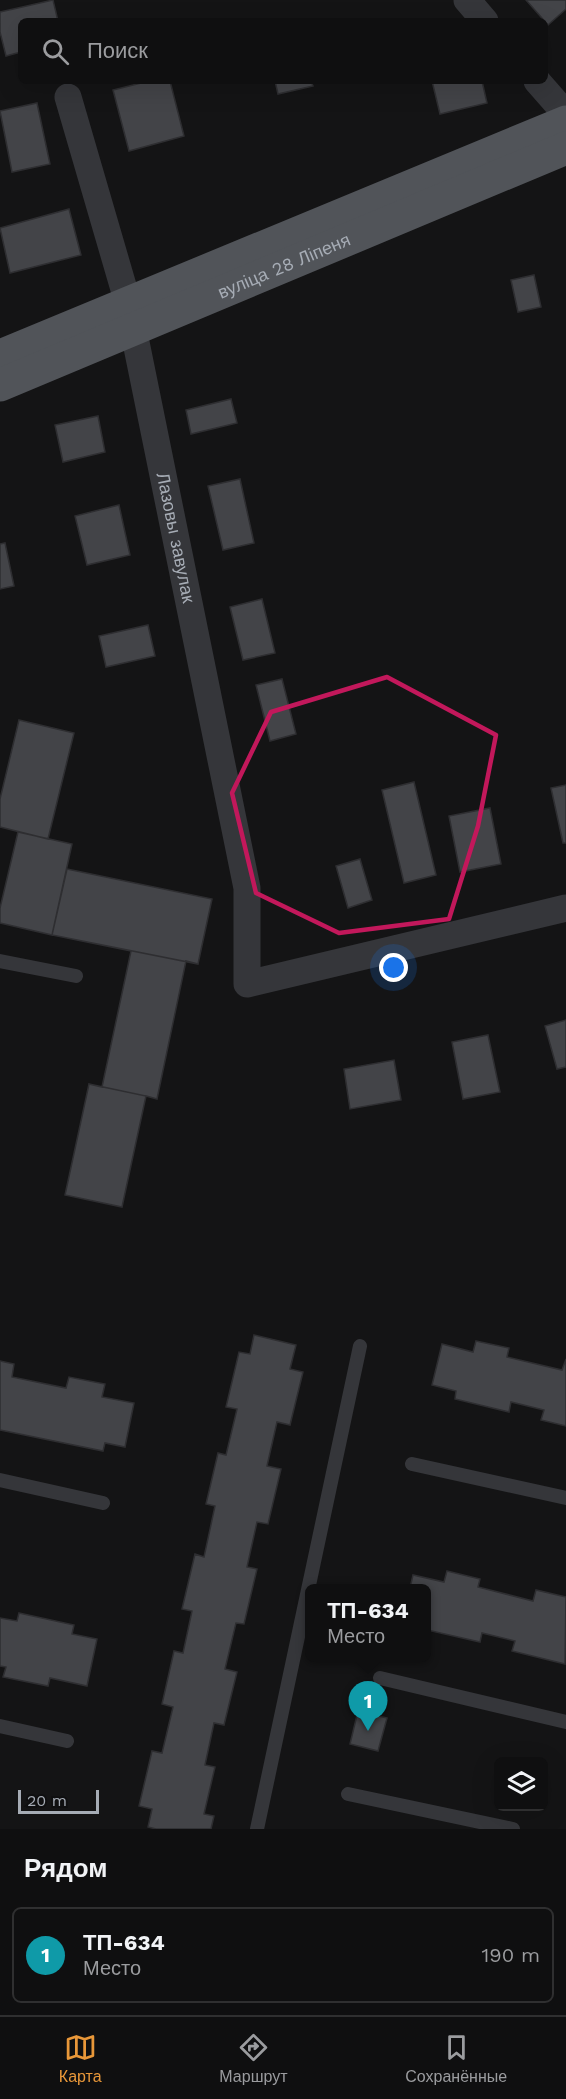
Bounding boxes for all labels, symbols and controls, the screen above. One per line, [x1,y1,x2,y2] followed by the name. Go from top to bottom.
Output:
[18,18,548,84] search box
[39,35,72,68] icon: search
[87,38,148,63] text: Поиск
[214,229,353,303] street label: вуліца 28 Ліпеня
[153,470,200,605] street label: Лазовы завулак
[379,953,408,982] your location
[305,1584,431,1662] popup
[327,1598,409,1623] text: ТП-634
[327,1624,385,1648] text: Место
[348,1682,388,1731] pin: 1
[494,1757,548,1811] map controls
[494,1757,548,1811] button: layers
[18,1787,99,1814] scale bar
[27,1791,67,1810] text: 20 m
[24,1853,107,1883] text: Рядом
[83,1930,165,1955] text: ТП-634
[41,1943,50,1967] text: 1
[482,1943,540,1967] text: 190 m
[83,1956,141,1980] text: Место
[59,2031,102,2086] tab: Карта
[219,2031,288,2086] tab: Маршрут
[405,2031,507,2086] tab: Сохранённые

